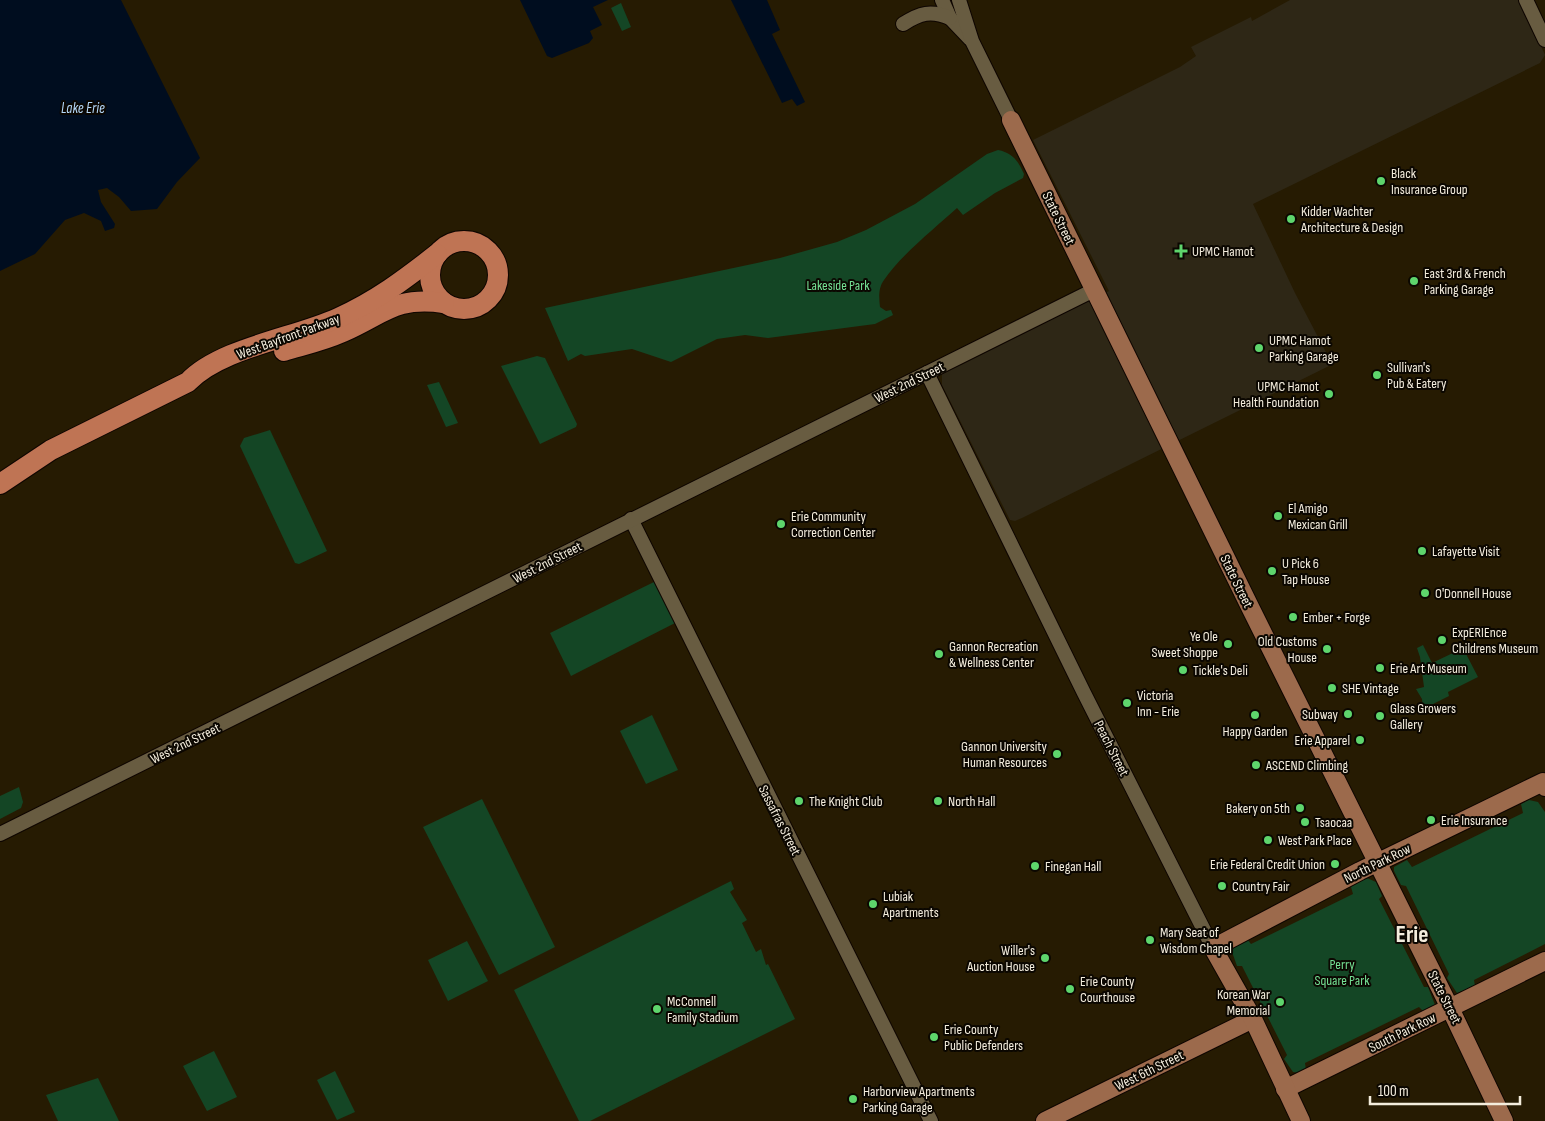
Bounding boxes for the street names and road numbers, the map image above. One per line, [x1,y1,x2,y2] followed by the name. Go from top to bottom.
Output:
[1038,189,1079,248] street label: State Street
[234,310,342,363] street label: West Bayfront Parkway
[872,358,947,407] street label: West 2nd Street
[510,538,585,587] street label: West 2nd Street
[1216,552,1257,611] street label: State Street
[1090,718,1133,779] street label: Peach Street
[148,719,223,768] street label: West 2nd Street
[755,782,805,858] street label: Sassafras Street
[1341,840,1414,887] street label: North Park Row
[1424,968,1465,1027] street label: State Street
[1366,1009,1439,1056] street label: South Park Row
[1112,1047,1186,1094] street label: West 6th Street

